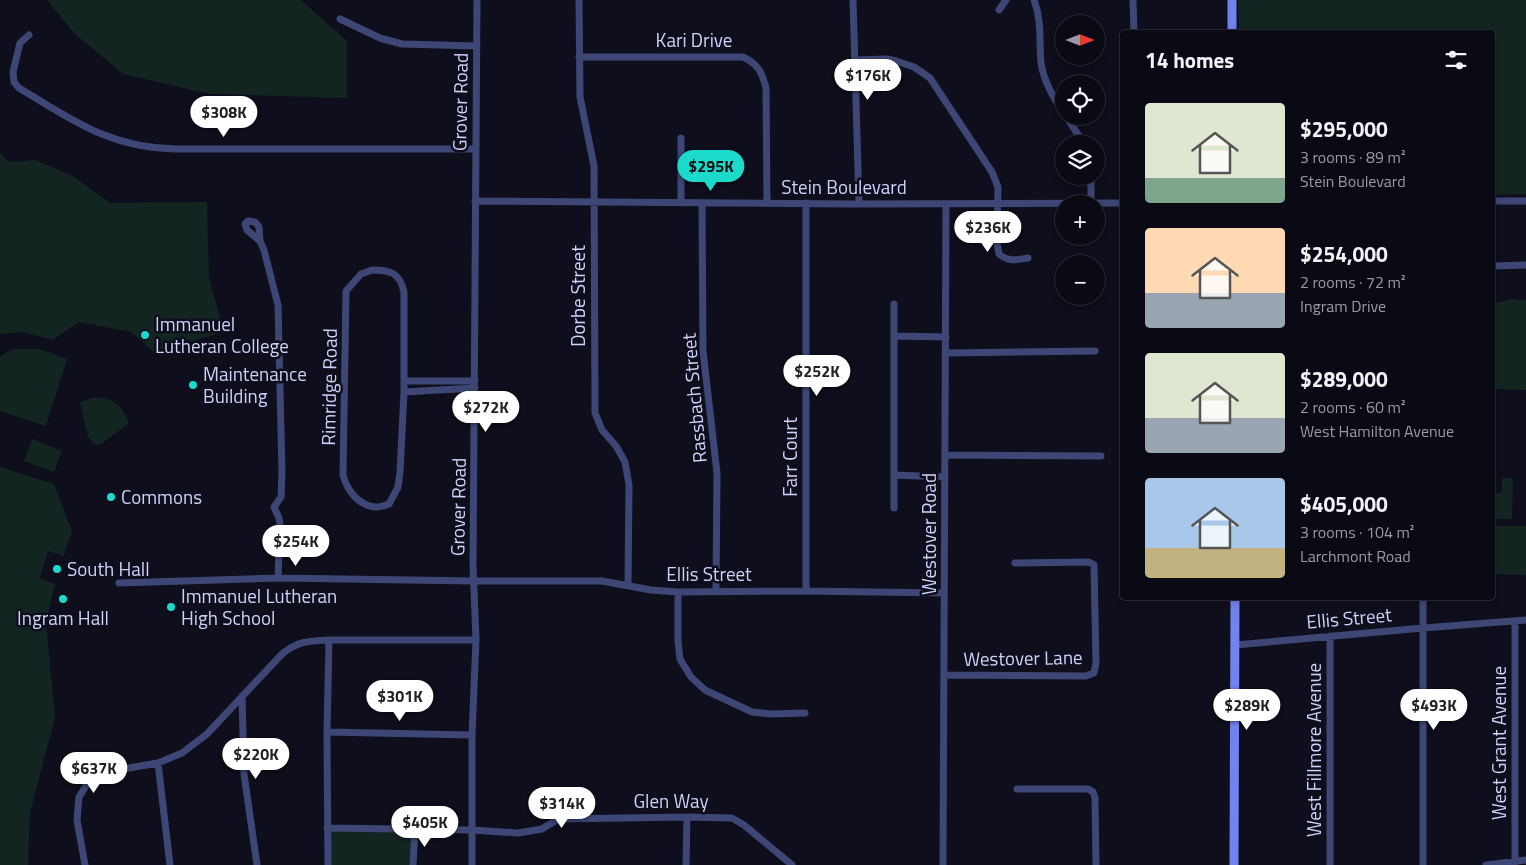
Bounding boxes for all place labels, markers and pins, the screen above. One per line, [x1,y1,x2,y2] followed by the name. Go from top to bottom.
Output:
[833,58,903,101] pin: $176K
[189,96,259,138] pin: $308K
[676,150,746,192] pin: $295K
[953,210,1023,253] pin: $236K
[155,309,289,360] place label: Immanuel Lutheran College
[139,329,151,341] marker: Immanuel Lutheran College
[782,354,852,397] pin: $252K
[203,359,307,410] place label: Maintenance Building
[187,379,199,391] marker: Maintenance Building
[451,390,521,433] pin: $272K
[121,482,202,511] place label: Commons
[105,491,117,503] marker: Commons
[261,524,331,567] pin: $254K
[67,554,150,583] place label: South Hall
[51,563,63,575] marker: South Hall
[181,581,337,632] place label: Immanuel Lutheran High School
[57,593,69,605] marker: Ingram Hall
[165,601,177,613] marker: Immanuel Lutheran High School
[17,603,109,632] place label: Ingram Hall
[365,680,435,722] pin: $301K
[1212,688,1282,731] pin: $289K
[1399,688,1469,731] pin: $493K
[221,738,291,780] pin: $220K
[59,752,129,794] pin: $637K
[527,786,597,829] pin: $314K
[390,806,460,848] pin: $405K

